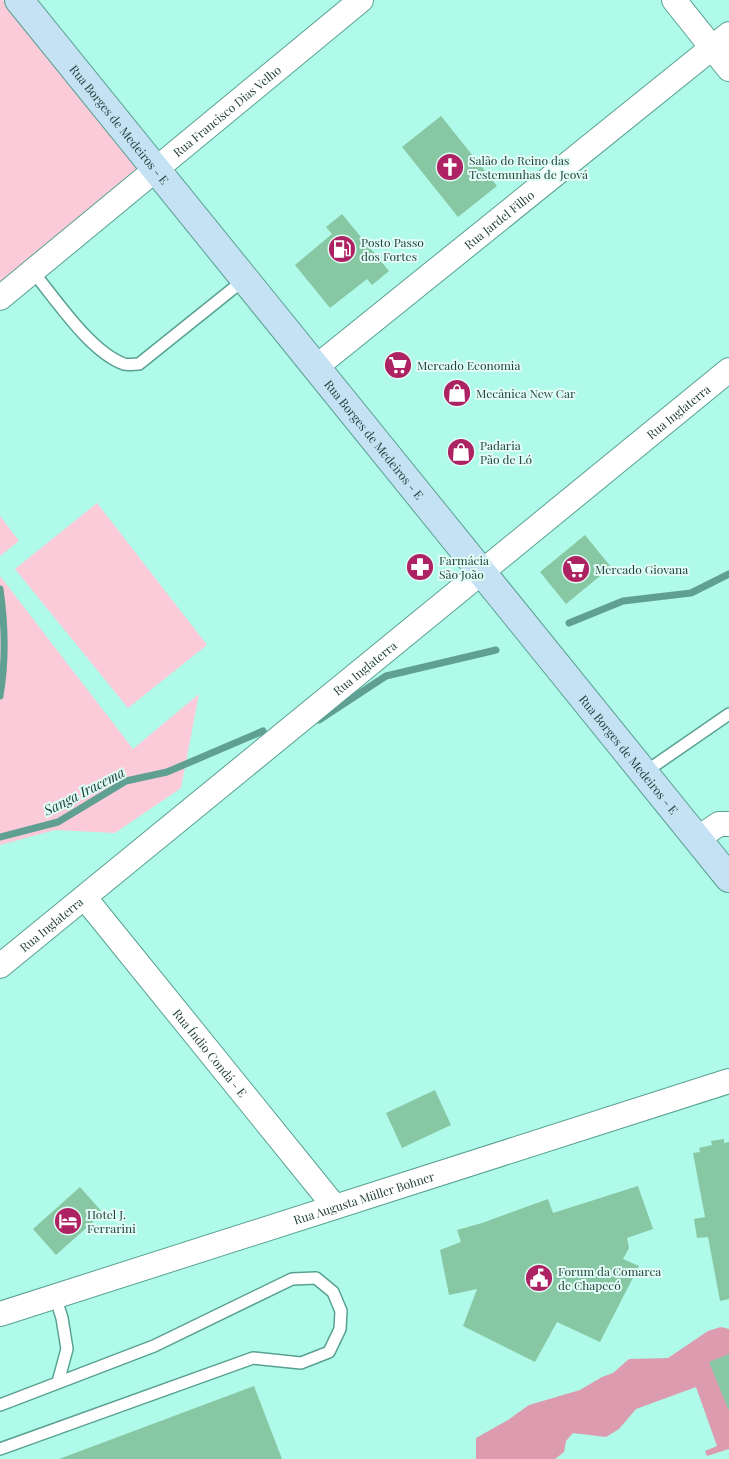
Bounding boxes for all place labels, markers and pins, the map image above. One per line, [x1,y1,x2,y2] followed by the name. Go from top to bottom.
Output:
[435,152,465,182] church icon: Salão do Reino das Testemunhas de Jeová
[469,152,588,182] place label: Salão do Reino das Testemunhas de Jeová
[327,234,357,264] fuel station icon: Posto Passo dos Fortes
[361,234,424,264] place label: Posto Passo dos Fortes
[383,350,413,380] supermarket icon: Mercado Economia
[417,357,520,373] place label: Mercado Economia
[442,378,472,408] shop icon: Mecânica New Car
[476,385,576,401] place label: Mecânica New Car
[446,437,476,467] shop icon: Padaria Pão de Ló
[480,437,533,467] place label: Padaria Pão de Ló
[405,552,435,582] pharmacy icon: Farmácia São João
[439,552,489,582] place label: Farmácia São João
[561,554,591,584] supermarket icon: Mercado Giovana
[595,561,688,577] place label: Mercado Giovana
[53,1206,83,1236] hotel icon: Hotel J. Ferrarini
[87,1206,136,1236] place label: Hotel J. Ferrarini
[524,1263,554,1293] public building icon: Forum da Comarca de Chapecó
[558,1263,661,1293] place label: Forum da Comarca de Chapecó

